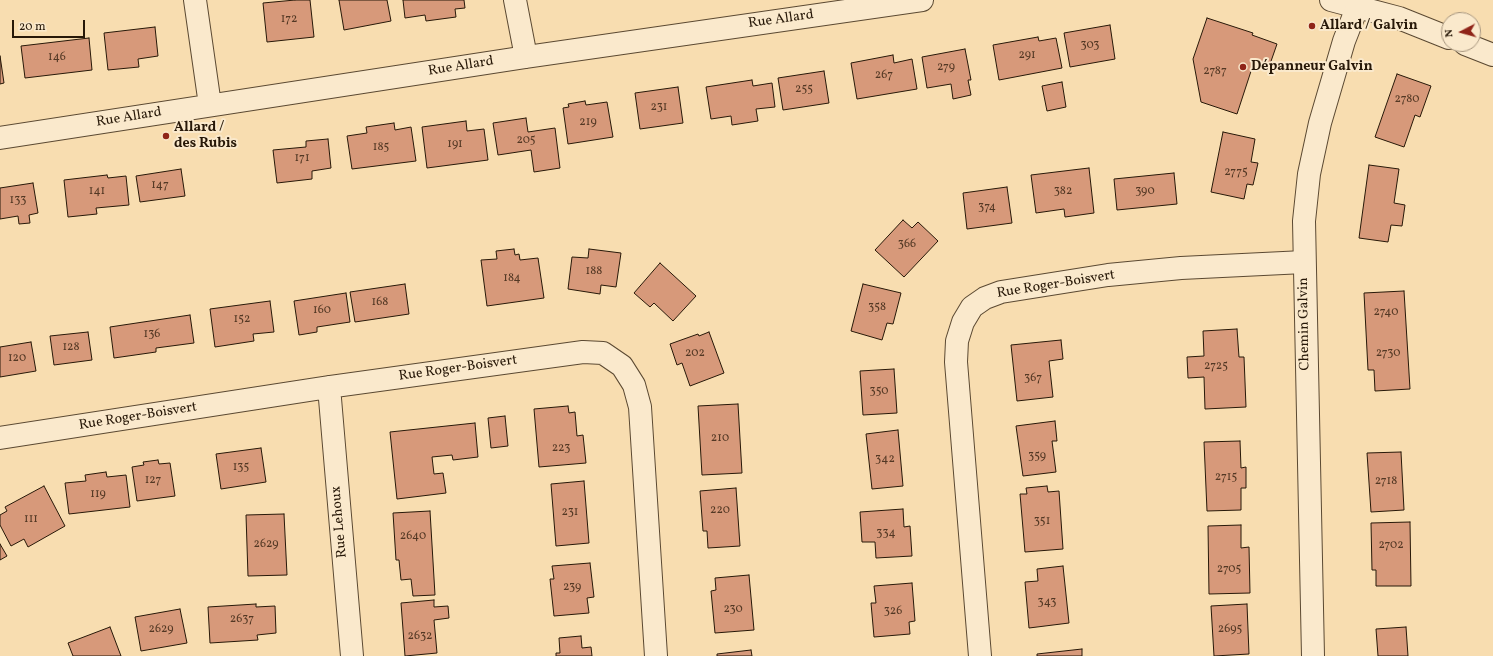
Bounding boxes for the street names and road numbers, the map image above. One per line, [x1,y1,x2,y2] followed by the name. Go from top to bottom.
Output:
[747,7,815,33] street label: Rue Allard
[427,54,495,80] street label: Rue Allard
[95,105,163,131] street label: Rue Allard
[996,267,1116,303] street label: Rue Roger-Boisvert
[1296,277,1314,371] street label: Chemin Galvin
[398,352,518,386] street label: Rue Roger-Boisvert
[78,399,198,435] street label: Rue Roger-Boisvert
[328,485,352,559] street label: Rue Lehoux

